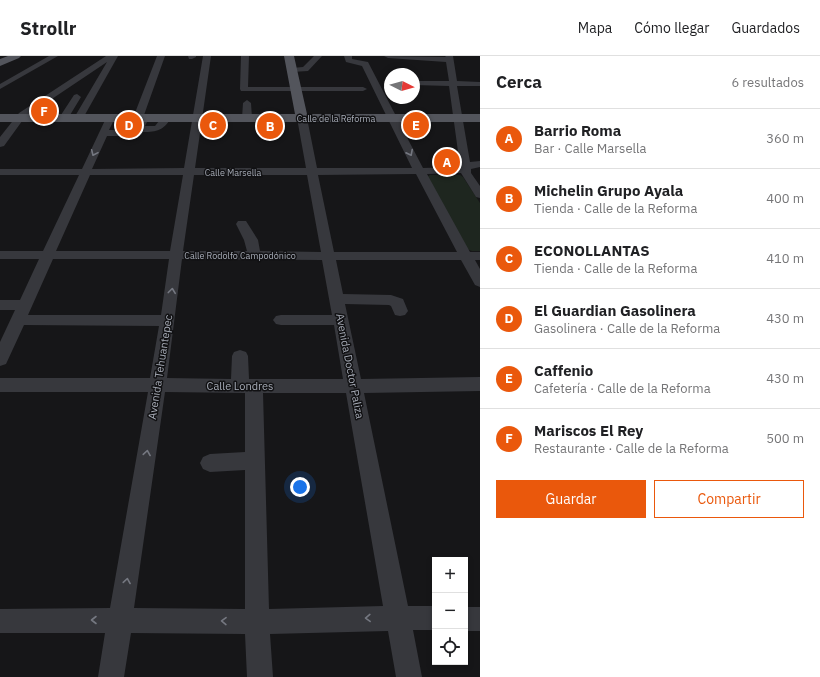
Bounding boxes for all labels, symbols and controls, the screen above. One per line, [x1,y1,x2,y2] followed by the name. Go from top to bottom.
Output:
[20,16,76,40] text: Strollr
[578,19,612,37] text: Mapa
[634,19,709,37] text: Cómo llegar
[731,19,800,37] text: Guardados
[384,68,420,104] north arrow
[496,71,542,93] text: Cerca
[731,74,804,91] text: 6 resultados
[31,96,57,126] pin: F
[116,110,142,140] pin: D
[200,110,226,140] pin: C
[403,110,429,140] pin: E
[257,111,283,141] pin: B
[297,113,375,124] street label: Calle de la Reforma
[534,121,621,140] text: Barrio Roma
[505,130,513,147] text: A
[766,130,804,147] text: 360 m
[534,140,647,157] text: Bar · Calle Marsella
[434,147,460,177] pin: A
[405,149,413,156] one-way arrow
[91,150,99,157] one-way arrow
[205,167,262,178] street label: Calle Marsella
[534,181,683,200] text: Michelin Grupo Ayala
[505,190,513,207] text: B
[766,190,804,207] text: 400 m
[534,200,697,217] text: Tienda · Calle de la Reforma
[534,241,650,260] text: ECONOLLANTAS
[184,250,296,261] street label: Calle Rodolfo Campodónico
[505,250,513,267] text: C
[766,250,804,267] text: 410 m
[534,260,697,277] text: Tienda · Calle de la Reforma
[167,288,176,294] one-way arrow
[534,301,696,320] text: El Guardian Gasolinera
[504,310,514,327] text: D
[766,310,804,327] text: 430 m
[333,312,367,420] street label: Avenida Doctor Paliza
[145,313,175,420] street label: Avenida Tehuantepec
[534,320,720,337] text: Gasolinera · Calle de la Reforma
[534,361,593,380] text: Caffenio
[505,370,513,387] text: E
[766,370,804,387] text: 430 m
[207,379,273,393] street label: Calle Londres
[534,380,711,397] text: Cafetería · Calle de la Reforma
[534,421,643,440] text: Mariscos El Rey
[505,430,513,447] text: F
[766,430,804,447] text: 500 m
[534,440,729,457] text: Restaurante · Calle de la Reforma
[142,450,151,456] one-way arrow
[290,477,310,497] your location
[496,480,646,518] button: Guardar
[654,480,804,518] button: Compartir
[432,557,468,665] map controls
[432,557,468,593] button: +
[122,578,130,585] one-way arrow
[432,593,468,629] button: −
[365,614,371,623] one-way arrow
[91,616,97,624] one-way arrow
[221,617,227,626] one-way arrow
[432,629,468,665] button: locate

